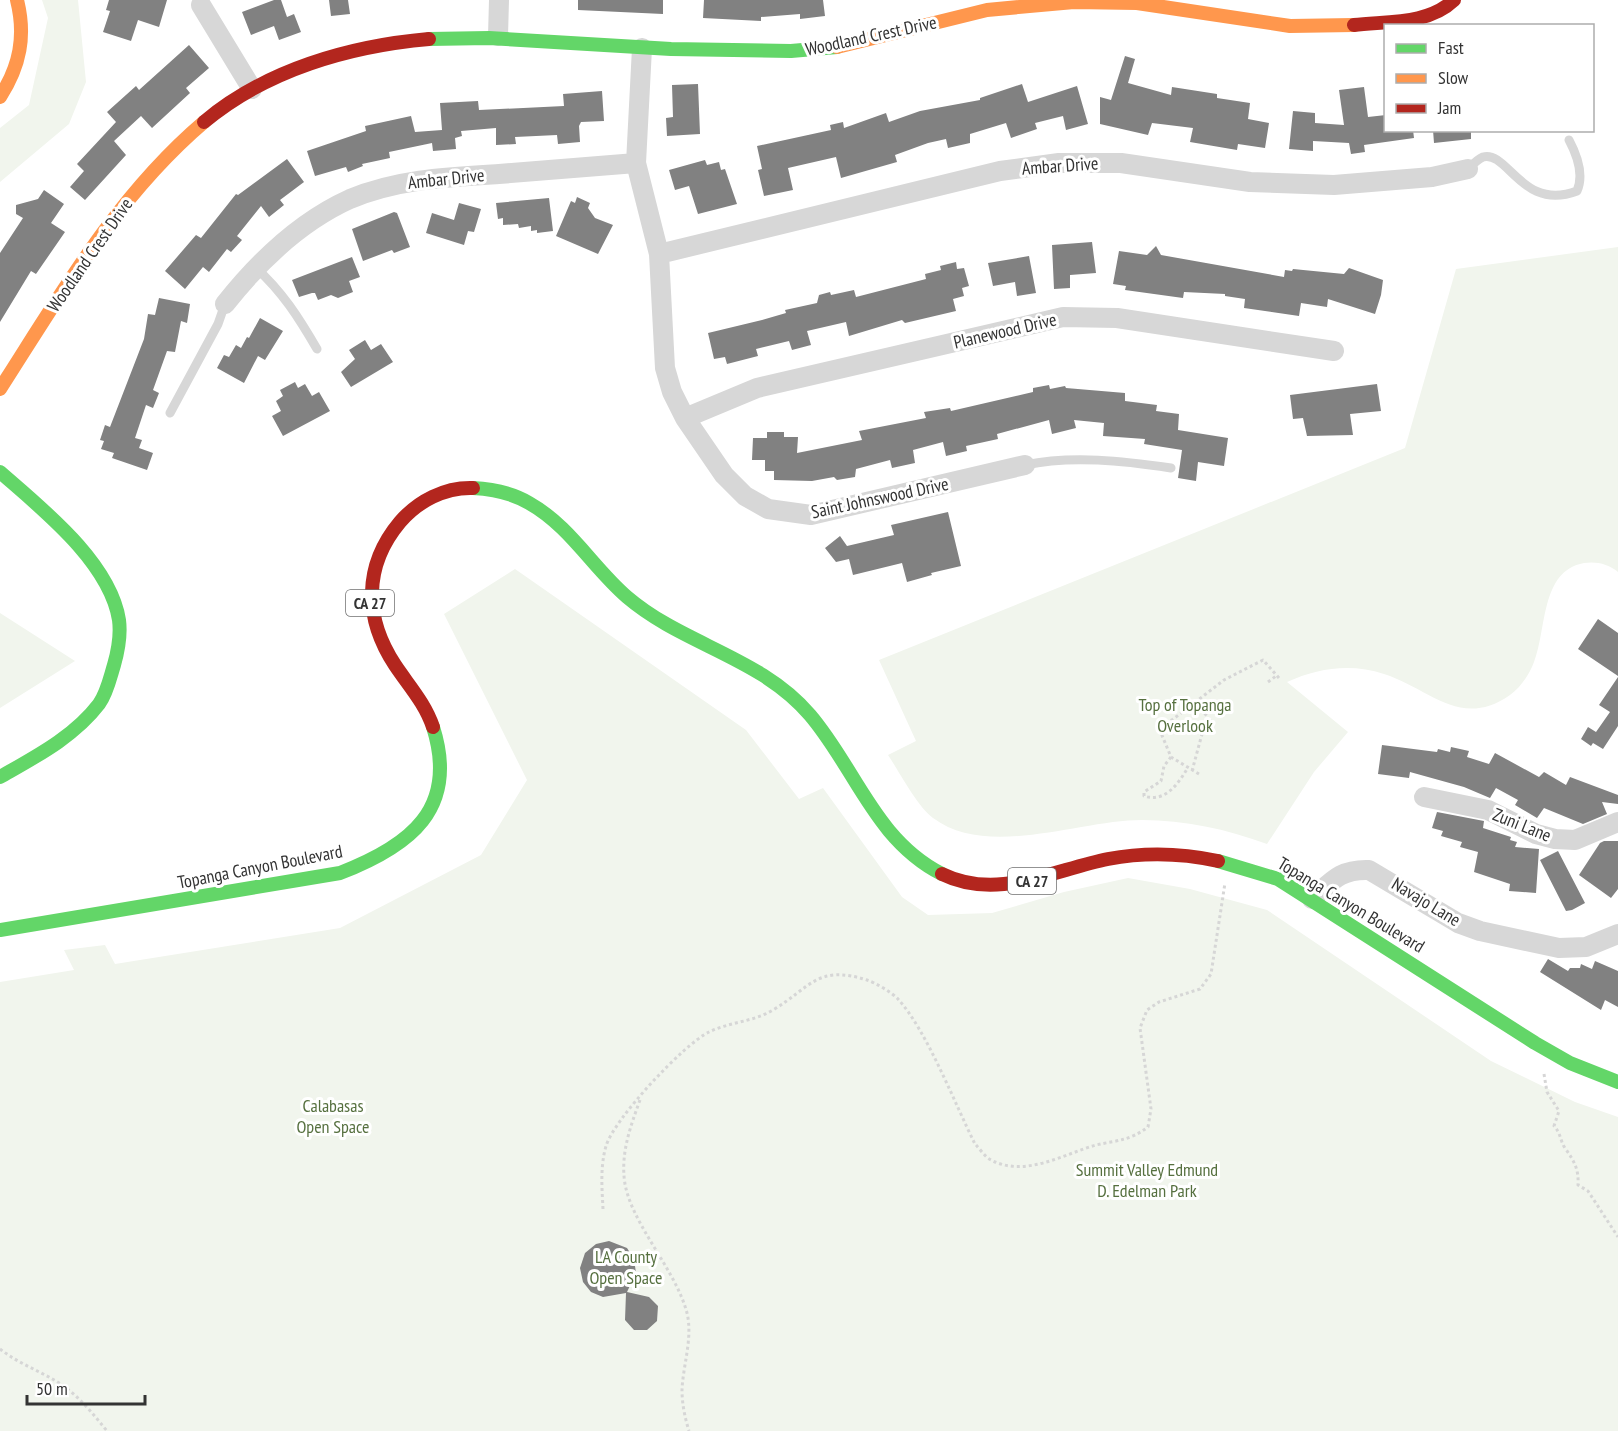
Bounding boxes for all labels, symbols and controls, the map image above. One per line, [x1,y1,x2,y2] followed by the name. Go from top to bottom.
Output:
[803,10,939,61] street label: Woodland Crest Drive
[1384,24,1594,132] legend
[1438,36,1464,59] text: Fast
[1438,66,1469,89] text: Slow
[1437,96,1461,119] text: Jam
[1021,151,1099,180] street label: Ambar Drive
[407,163,485,194] street label: Ambar Drive
[42,193,137,316] street label: Woodland Crest Drive
[951,307,1059,354] street label: Planewood Drive
[809,472,951,523] street label: Saint Johnswood Drive
[346,590,394,616] road number: CA 27
[1138,693,1232,737] park label: Top of Topanga Overlook
[1490,802,1555,847] street label: Zuni Lane
[176,839,344,894] street label: Topanga Canyon Boulevard
[1274,852,1429,958] street label: Topanga Canyon Boulevard
[1008,868,1056,894] road number: CA 27
[1388,872,1465,931] street label: Navajo Lane
[296,1094,370,1138] park label: Calabasas Open Space
[1076,1158,1218,1202] park label: Summit Valley Edmund D. Edelman Park
[589,1245,663,1289] park label: LA County Open Space
[27,1368,146,1406] scale bar
[36,1377,68,1400] text: 50 m

